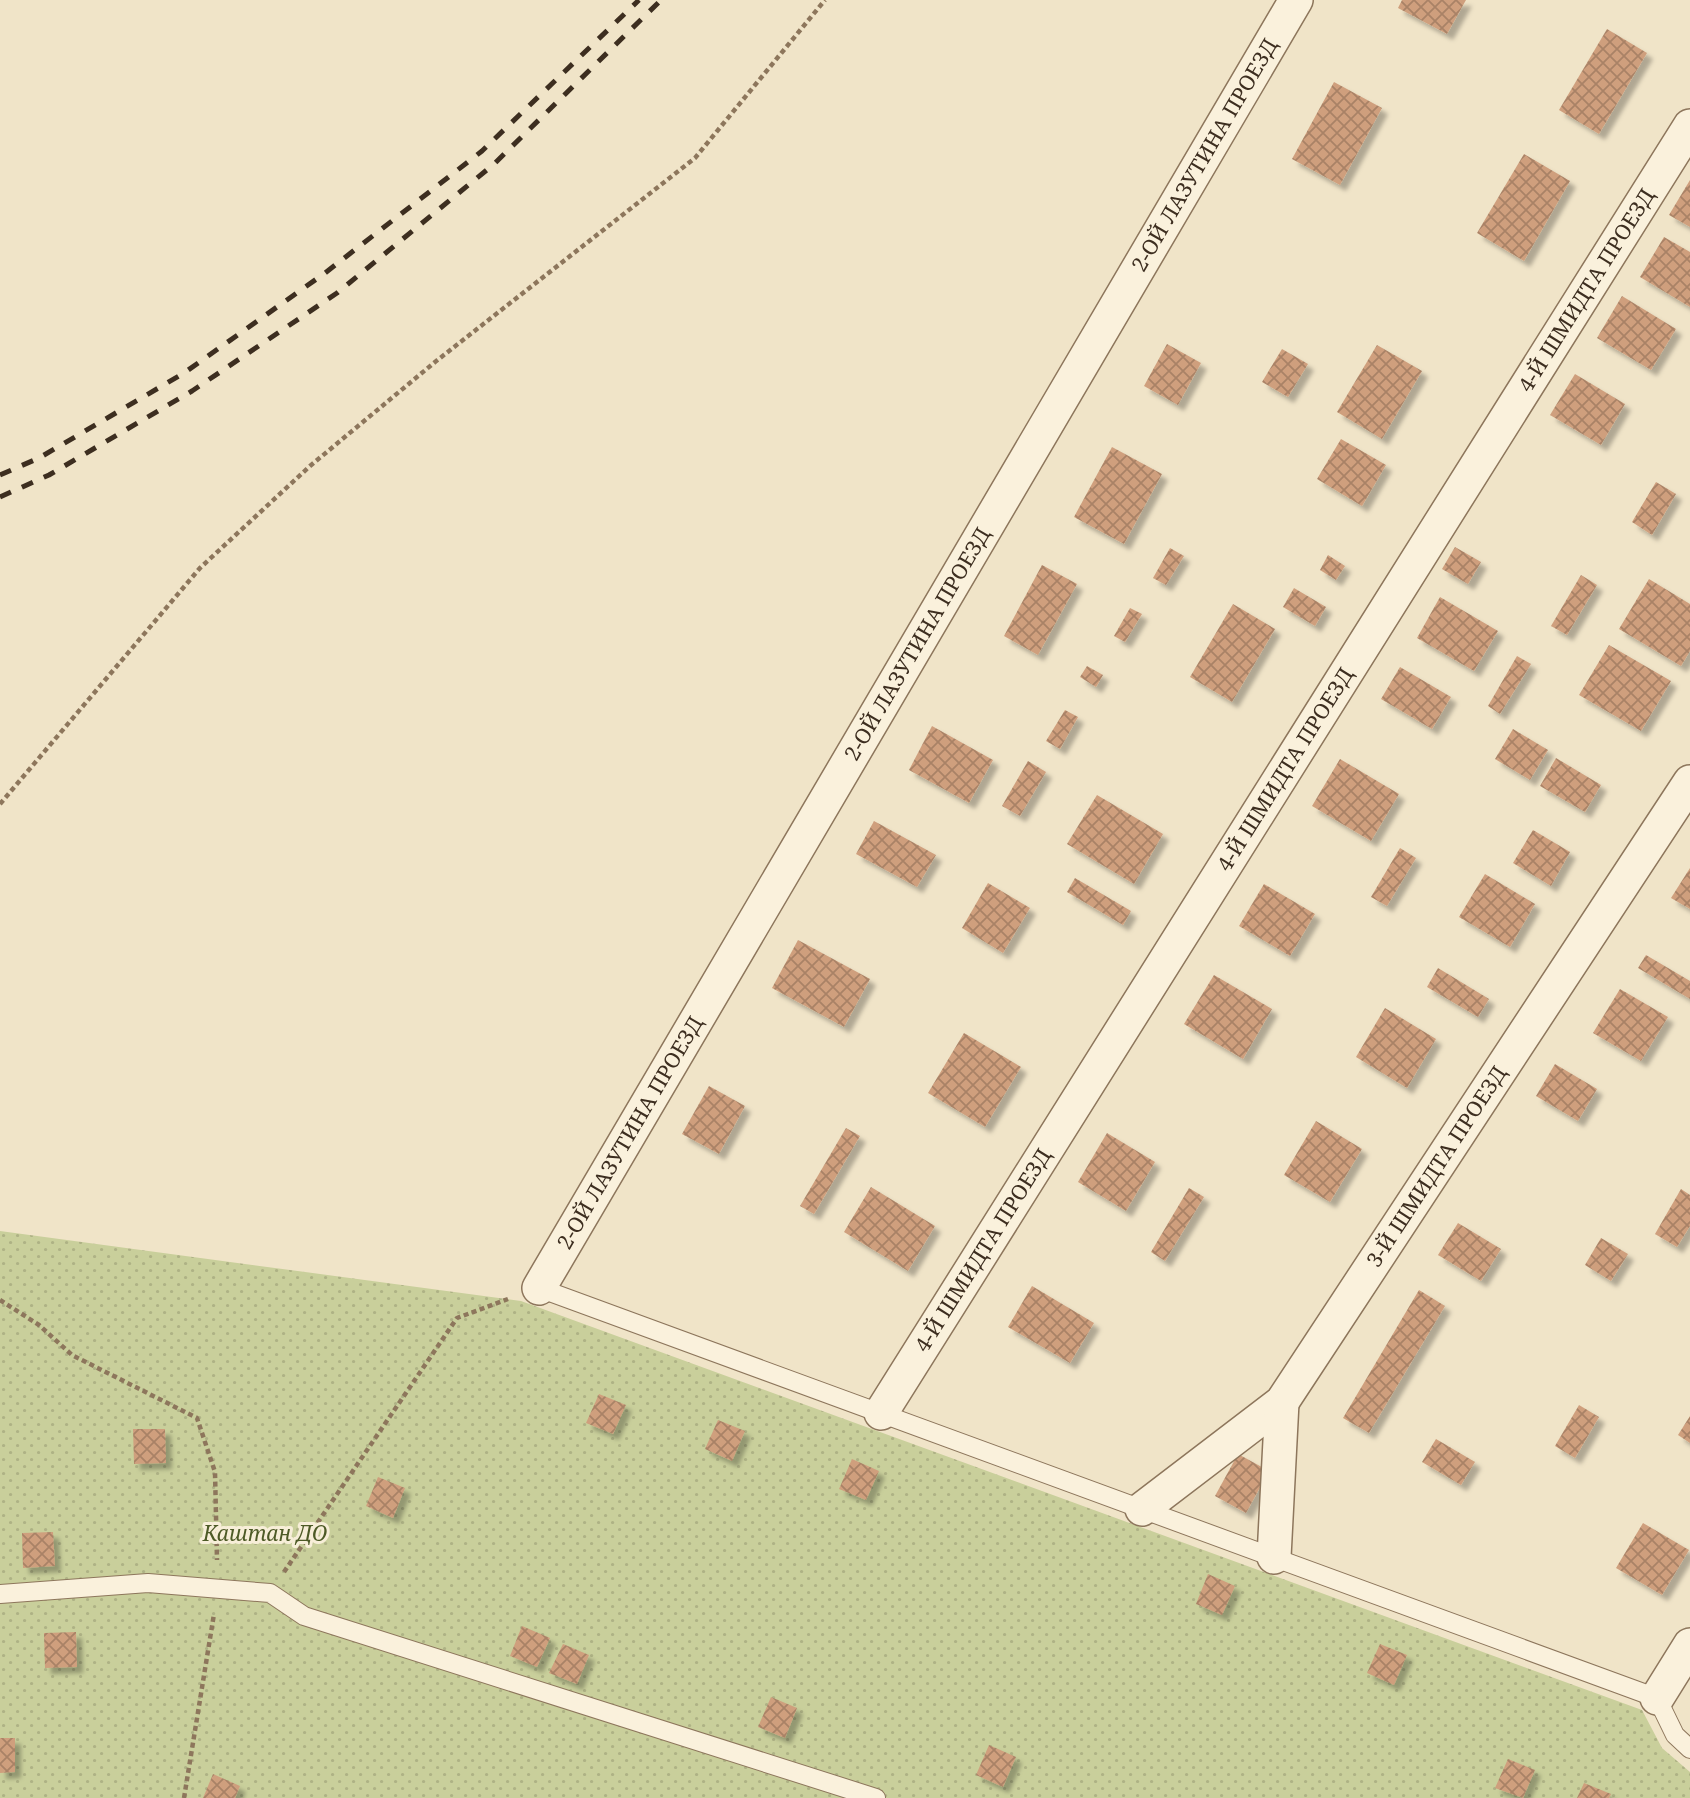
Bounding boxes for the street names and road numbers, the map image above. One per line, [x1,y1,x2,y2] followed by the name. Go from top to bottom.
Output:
[1125,33,1283,276] street label: 2-ОЙ ЛАЗУТИНА ПРОЕЗД
[1511,183,1660,397] street label: 4-Й ШМИДТА ПРОЕЗД
[837,522,996,765] street label: 2-ОЙ ЛАЗУТИНА ПРОЕЗД
[1210,662,1359,876] street label: 4-Й ШМИДТА ПРОЕЗД
[550,1011,709,1254] street label: 2-ОЙ ЛАЗУТИНА ПРОЕЗД
[1360,1060,1512,1272] street label: 3-Й ШМИДТА ПРОЕЗД
[908,1143,1057,1357] street label: 4-Й ШМИДТА ПРОЕЗД

